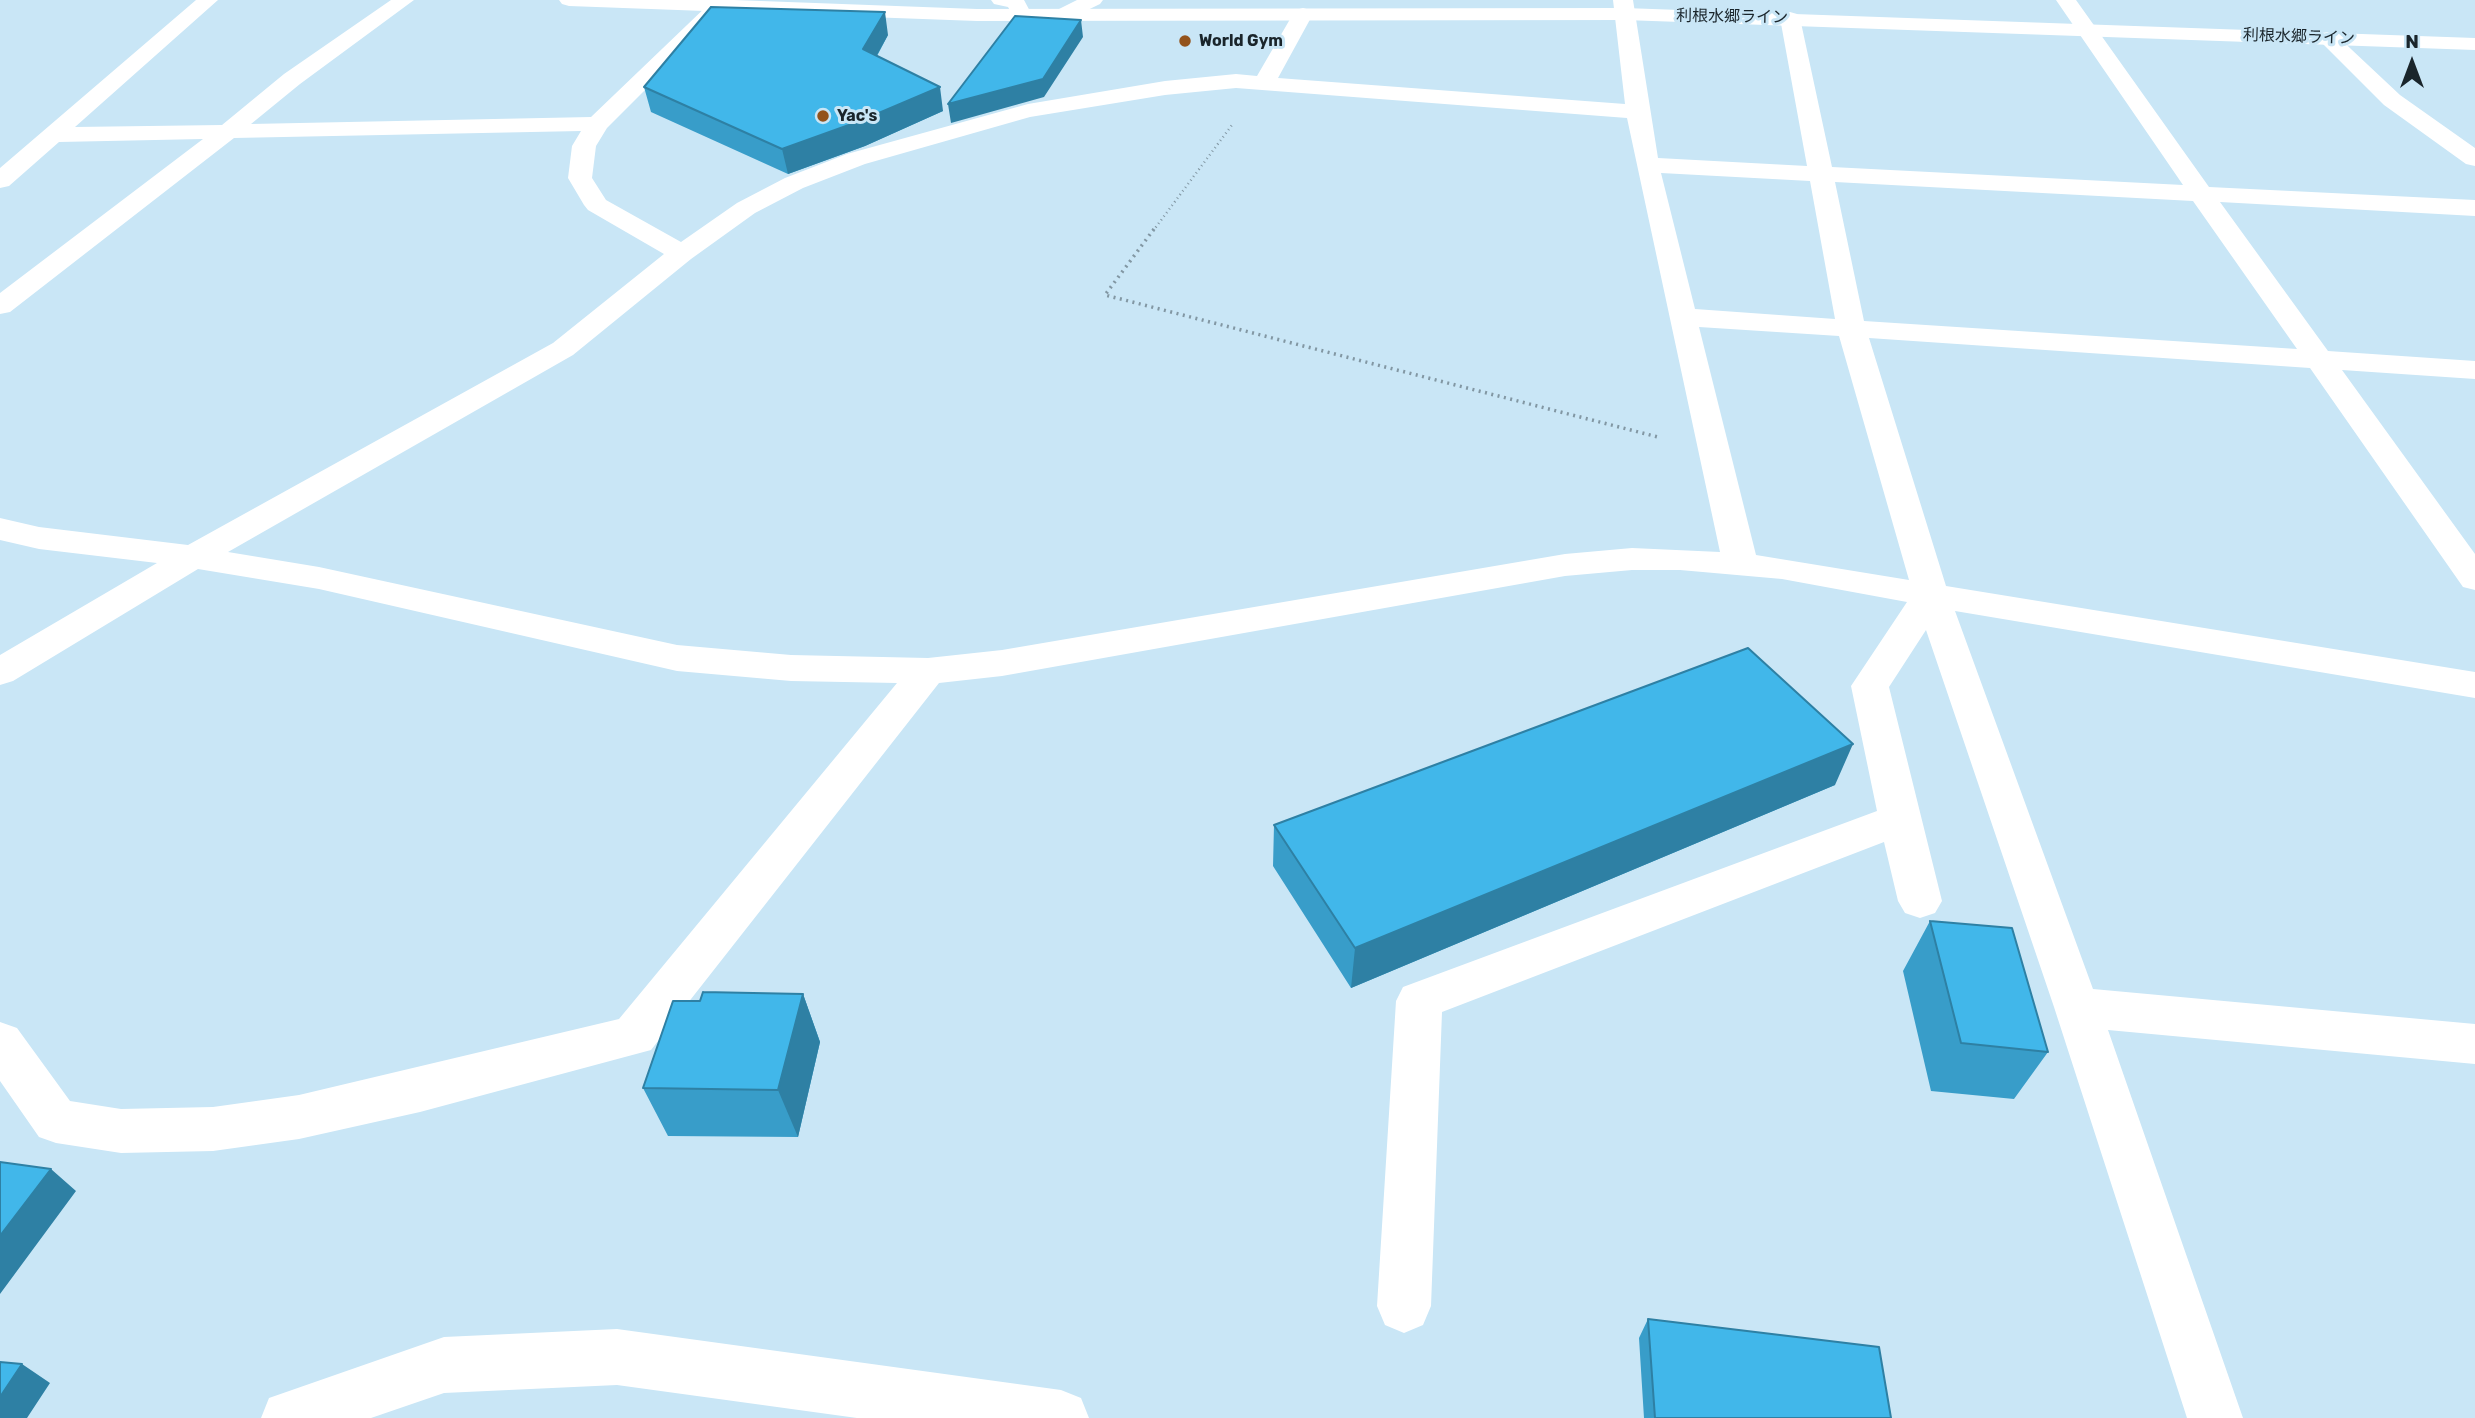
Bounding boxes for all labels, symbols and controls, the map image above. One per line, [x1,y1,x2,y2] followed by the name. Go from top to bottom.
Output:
[1676,6,1788,28] street label: 利根水郷ライン
[2243,25,2355,49] street label: 利根水郷ライン
[2377,28,2447,98] north arrow
[2405,30,2419,53] text: N
[1199,31,1283,51] place label: World Gym
[1177,33,1193,49] marker: World Gym
[837,106,877,126] place label: Yac's
[815,108,831,124] marker: Yac's

